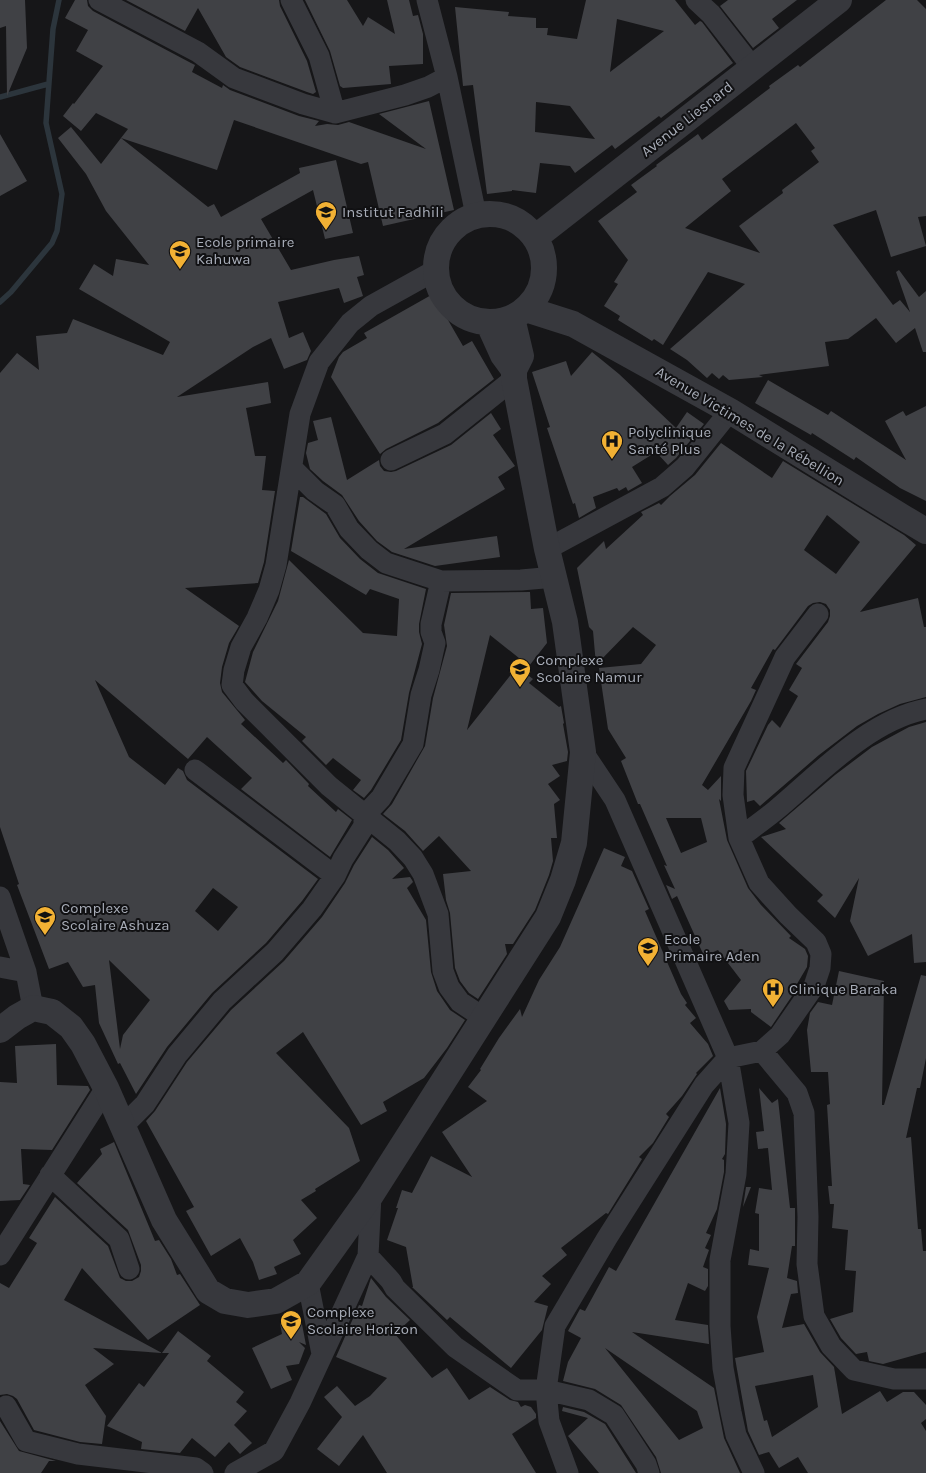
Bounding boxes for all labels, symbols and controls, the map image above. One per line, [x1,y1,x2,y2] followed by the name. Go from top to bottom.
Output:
[637,78,737,160] street label: Avenue Liesnard
[314,200,338,231] school or university icon: Institut Fadhili
[342,203,444,221] place label: Institut Fadhili
[196,233,294,268] place label: Ecole primaire Kahuwa
[168,239,192,270] school or university icon: Ecole primaire Kahuwa
[653,362,847,490] street label: Avenue Victimes de la Rébellion
[628,423,711,458] place label: Polyclinique Santé Plus
[600,429,624,460] hospital icon: Polyclinique Santé Plus
[536,651,642,686] place label: Complexe Scolaire Namur
[508,657,532,688] school or university icon: Complexe Scolaire Namur
[61,899,170,934] place label: Complexe Scolaire Ashuza
[33,905,57,936] school or university icon: Complexe Scolaire Ashuza
[664,930,760,965] place label: Ecole Primaire Aden
[636,936,660,967] school or university icon: Ecole Primaire Aden
[761,977,785,1008] hospital icon: Clinique Baraka
[789,980,897,998] place label: Clinique Baraka
[307,1303,418,1338] place label: Complexe Scolaire Horizon
[279,1309,303,1340] school or university icon: Complexe Scolaire Horizon

